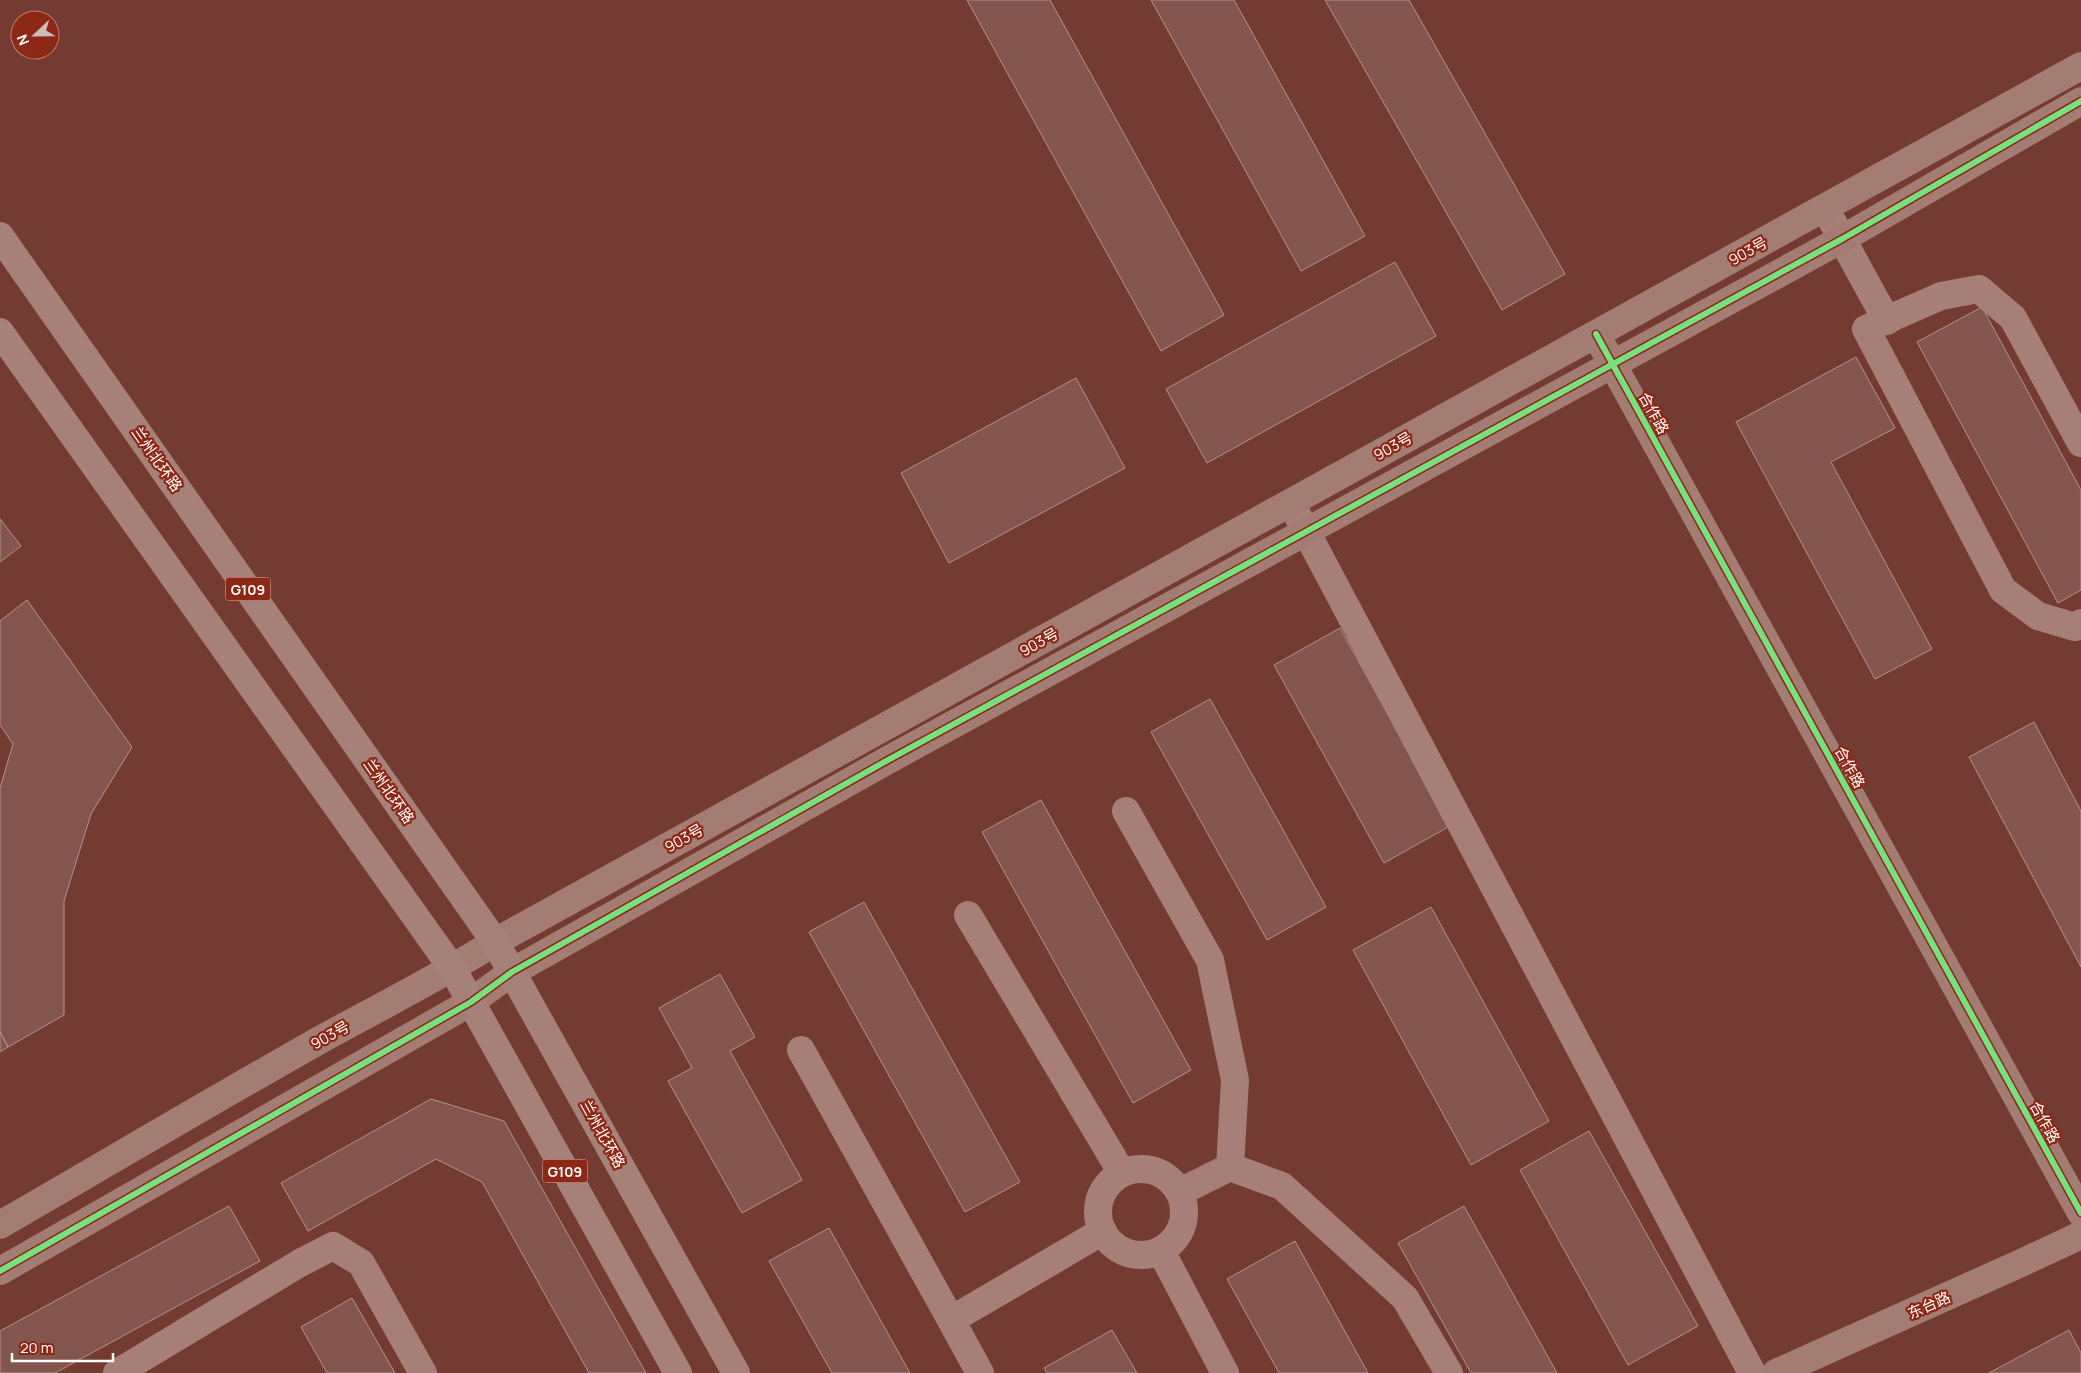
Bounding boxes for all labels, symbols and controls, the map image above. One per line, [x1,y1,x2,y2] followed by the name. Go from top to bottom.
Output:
[10,10,60,60] north arrow
[12,32,33,48] text: N
[1725,232,1771,270] street label: 903号
[1634,388,1674,438] street label: 合作路
[127,422,187,496] street label: 兰州北环路
[1370,427,1416,465] street label: 903号
[226,578,270,600] road number: G109
[1016,623,1062,661] street label: 903号
[1830,742,1870,792] street label: 合作路
[359,754,419,828] street label: 兰州北环路
[661,819,707,857] street label: 903号
[307,1016,353,1054] street label: 903号
[576,1096,630,1172] street label: 兰州北环路
[2025,1097,2065,1147] street label: 合作路
[542,1160,588,1182] road number: G109
[1904,1286,1954,1324] street label: 东台路
[12,1330,114,1362] scale bar
[20,1337,53,1358] text: 20 m

